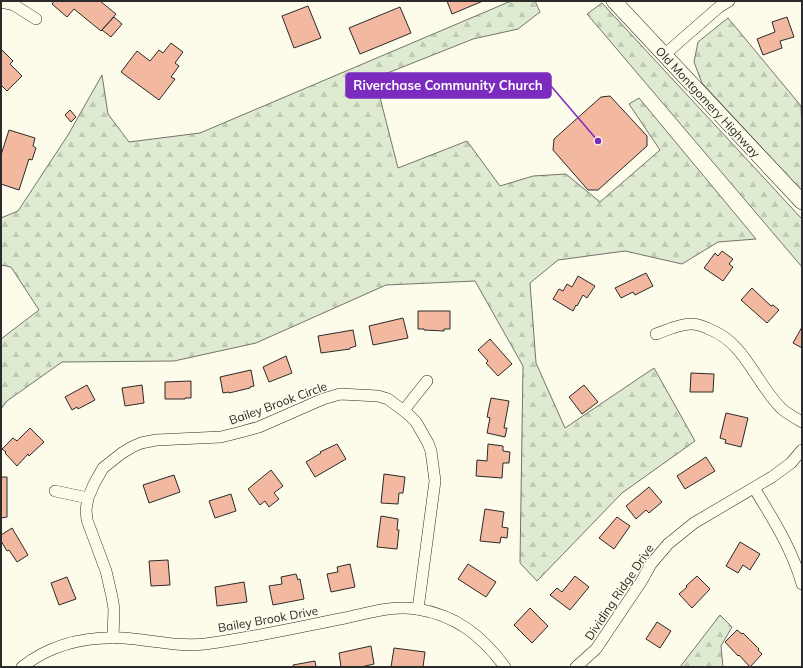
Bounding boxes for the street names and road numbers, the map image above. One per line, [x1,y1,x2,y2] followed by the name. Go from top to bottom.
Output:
[653,43,764,161] street label: Old Montgomery Highway
[227,378,329,428] street label: Bailey Brook Circle
[581,541,657,643] street label: Dividing Ridge Drive
[217,603,319,635] street label: Bailey Brook Drive

